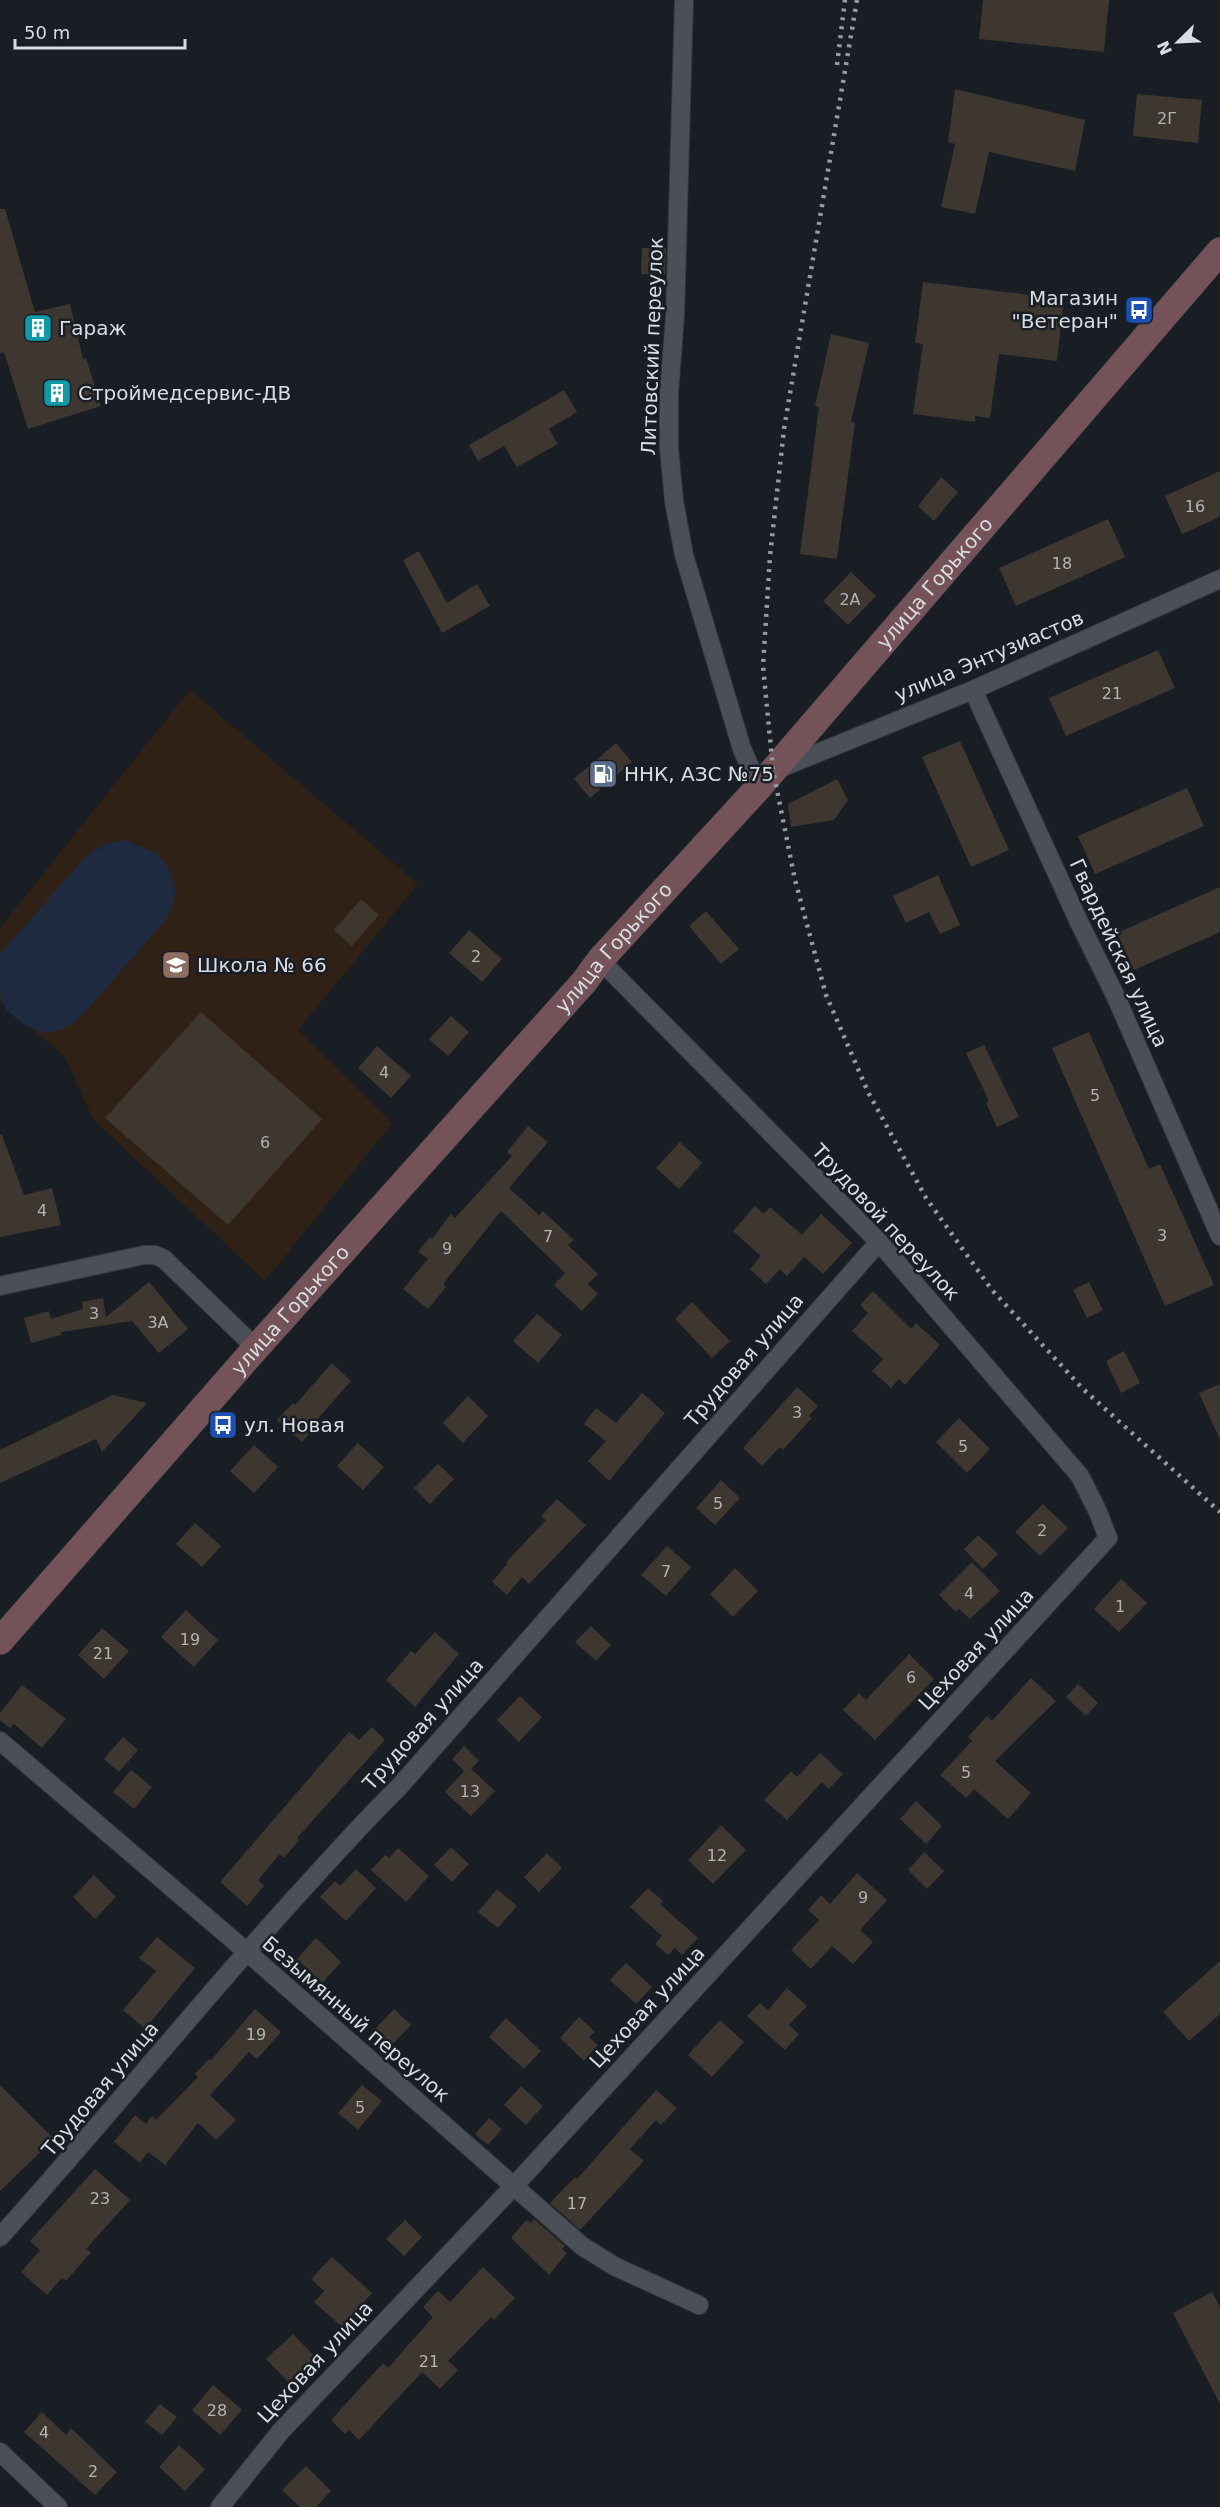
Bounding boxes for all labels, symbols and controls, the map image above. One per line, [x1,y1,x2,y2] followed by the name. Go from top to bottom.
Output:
[15,12,184,50] scale bar
[1148,12,1208,72] north arrow
[24,22,70,43] text: 50 m
[1153,38,1176,58] text: N
[1157,109,1177,128] house number: 2Г
[636,236,668,456] street label: Литовский переулок
[1012,286,1118,333] place label: Магазин "Ветеран"
[1123,294,1155,326] bus stop icon: Магазин "Ветеран"
[22,312,54,344] building icon: Гараж
[59,316,126,340] place label: Гараж
[41,377,73,409] building icon: Строймедсервис-ДВ
[78,381,291,405] place label: Строймедсервис-ДВ
[1185,497,1205,516] house number: 16
[871,512,998,654] street label: улица Горького
[1052,554,1072,573] house number: 18
[839,590,861,609] house number: 2А
[891,605,1087,707] street label: улица Энтузиастов
[1102,684,1122,703] house number: 21
[587,758,619,790] fuel station icon: ННК, АЗС №75
[624,762,774,786] place label: ННК, АЗС №75
[1065,855,1173,1051] street label: Гвардейская улица
[550,877,677,1018] street label: улица Горького
[471,947,481,966] house number: 2
[160,949,192,981] school or university icon: Школа № 66
[197,953,327,977] place label: Школа № 66
[379,1063,389,1082] house number: 4
[1090,1086,1100,1105] house number: 5
[260,1133,270,1152] house number: 6
[806,1138,965,1305] street label: Трудовой переулок
[37,1201,47,1220] house number: 4
[1157,1226,1167,1245] house number: 3
[543,1227,553,1246] house number: 7
[442,1239,452,1258] house number: 9
[226,1240,354,1380] street label: улица Горького
[679,1288,808,1432] street label: Трудовая улица
[89,1304,99,1323] house number: 3
[147,1313,169,1332] house number: 3А
[792,1403,802,1422] house number: 3
[207,1409,239,1441] bus stop icon: ул. Новая
[244,1413,345,1437] place label: ул. Новая
[958,1437,968,1456] house number: 5
[713,1494,723,1513] house number: 5
[1037,1521,1047,1540] house number: 2
[661,1562,671,1581] house number: 7
[913,1583,1039,1715] street label: Цеховая улица
[964,1584,974,1603] house number: 4
[1115,1597,1125,1616] house number: 1
[180,1630,200,1649] house number: 19
[93,1644,113,1663] house number: 21
[357,1653,488,1795] street label: Трудовая улица
[906,1668,916,1687] house number: 6
[961,1763,971,1782] house number: 5
[460,1782,480,1801] house number: 13
[707,1846,727,1865] house number: 12
[858,1888,868,1907] house number: 9
[257,1931,455,2107] street label: Безымянный переулок
[584,1941,710,2073] street label: Цеховая улица
[36,2017,163,2162] street label: Трудовая улица
[246,2025,266,2044] house number: 19
[355,2098,365,2117] house number: 5
[90,2189,110,2208] house number: 23
[567,2194,587,2213] house number: 17
[252,2296,378,2428] street label: Цеховая улица
[419,2352,439,2371] house number: 21
[207,2401,227,2420] house number: 28
[39,2423,49,2442] house number: 4
[88,2462,98,2481] house number: 2

